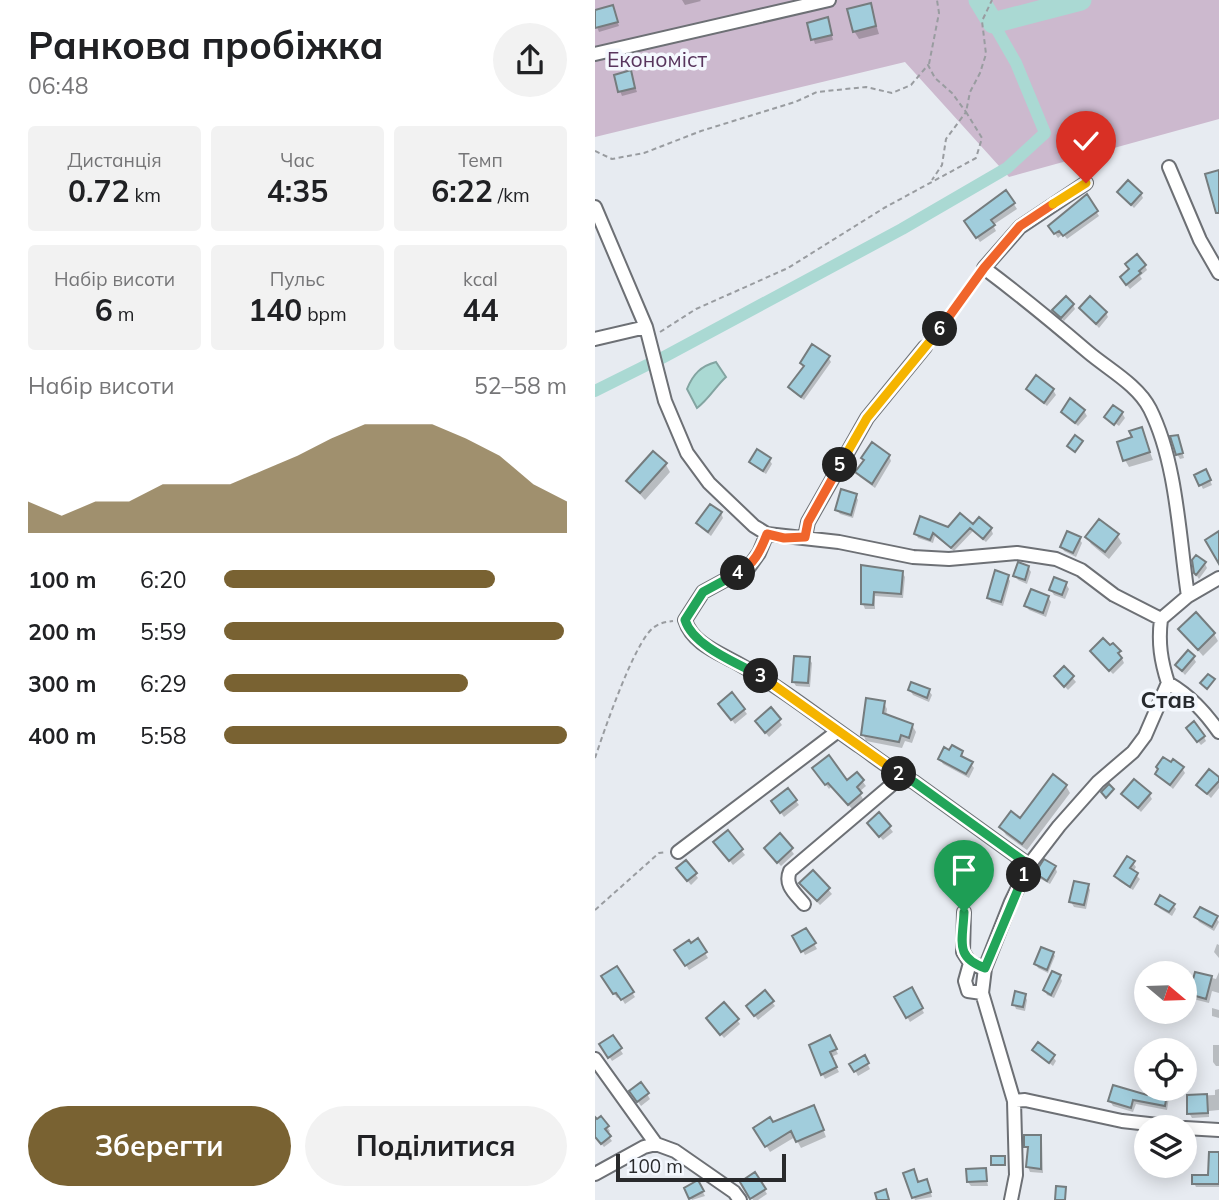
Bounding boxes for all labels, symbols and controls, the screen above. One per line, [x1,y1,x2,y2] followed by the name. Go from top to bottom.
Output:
[28,21,384,69] text: Ранкова пробіжка
[493,23,567,97] button: share
[607,46,707,72] park label: Економіст
[28,71,88,100] text: 06:48
[1056,111,1116,183] pin
[1067,122,1105,160] icon: check
[67,148,162,172] text: Дистанція
[280,148,315,172] text: Час
[458,148,503,172] text: Темп
[68,172,130,210] text: 0.72
[267,172,328,210] text: 4:35
[431,172,493,210] text: 6:22
[130,183,161,207] text: km
[493,183,530,207] text: /km
[54,267,175,291] text: Набір висоти
[270,267,325,291] text: Пульс
[463,267,498,291] text: kcal
[95,291,113,329] text: 6
[248,291,302,329] text: 140
[463,291,499,329] text: 44
[113,302,134,326] text: m
[302,302,347,326] text: bpm
[923,312,957,346] pin: 6
[934,316,945,340] text: 6
[28,371,174,400] text: Набір висоти
[474,371,567,400] text: 52–58 m
[823,448,857,482] pin: 5
[834,452,845,476] text: 5
[720,556,755,590] pin: 4
[732,560,743,584] text: 4
[28,565,96,594] text: 100 m
[140,565,187,594] text: 6:20
[28,617,96,646] text: 200 m
[140,617,187,646] text: 5:59
[743,658,779,694] pin: 3
[755,663,766,687] text: 3
[28,669,96,698] text: 300 m
[140,669,187,698] text: 6:29
[1141,685,1195,714] district label: Став
[28,721,96,750] text: 400 m
[140,721,187,750] text: 5:58
[881,756,917,792] pin: 2
[893,761,904,785] text: 2
[934,840,994,912] pin
[945,851,983,889] icon: arrive
[1007,858,1041,892] pin: 1
[1018,862,1029,886] text: 1
[1134,961,1197,1024] north arrow
[1134,961,1197,1178] map controls
[1134,1038,1197,1101] button: locate
[28,1106,291,1186] button: Зберегти
[305,1106,567,1186] button: Поділитися
[1134,1115,1197,1178] button: layers
[616,1151,786,1183] scale bar
[627,1154,683,1178] text: 100 m

